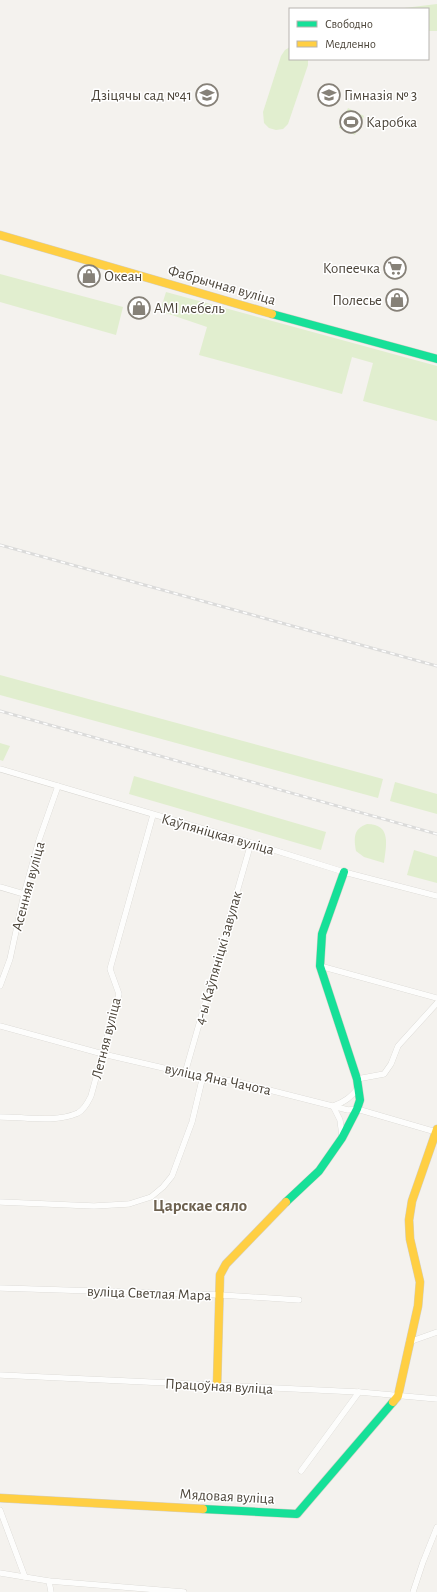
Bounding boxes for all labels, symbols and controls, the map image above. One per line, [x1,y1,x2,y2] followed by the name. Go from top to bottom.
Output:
[289,8,429,60] legend
[325,18,373,30] text: Свободно
[325,38,376,50] text: Медленно
[194,82,220,108] school or university icon: Дзіцячы сад №41
[316,82,342,108] school or university icon: Гімназія № 3
[91,88,192,103] place label: Дзіцячы сад №41
[344,88,417,103] place label: Гімназія № 3
[338,109,364,135] sports icon: Каробка
[366,115,417,130] place label: Каробка
[382,255,408,281] supermarket icon: Копеечка
[323,261,380,276] place label: Копеечка
[76,263,102,289] shop icon: Океан
[166,263,278,308] street label: Фабрычная вуліца
[104,269,142,284] place label: Океан
[384,287,410,313] shop icon: Полесье
[332,293,382,308] place label: Полесье
[126,295,152,321] shop icon: AMI мебель
[154,301,225,316] place label: AMI мебель
[160,811,276,858] street label: Каўпяніцкая вуліца
[9,840,48,932] street label: Асенняя вуліца
[192,889,245,1027] street label: 4-ы Каўпяніцкі завулак
[89,996,124,1080] street label: Летняя вуліца
[163,1061,273,1098] street label: вуліца Яна Чачота
[153,1197,247,1214] district label: Царскае сяло
[87,1284,212,1303] street label: вуліца Светлая Мара
[164,1376,274,1397] street label: Працоўная вуліца
[179,1487,275,1506] street label: Мядовая вуліца

